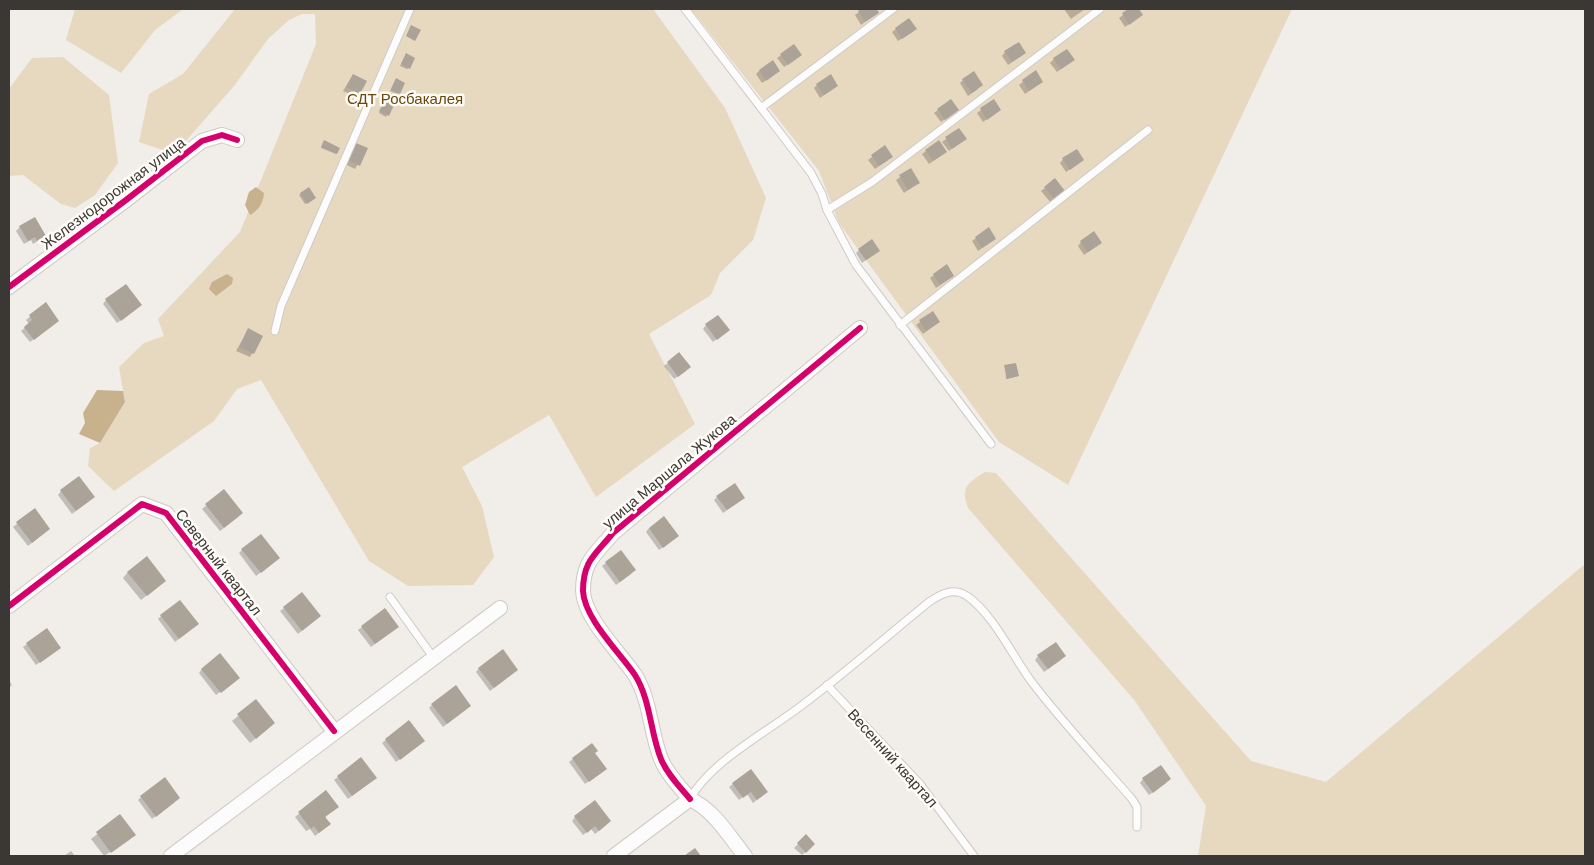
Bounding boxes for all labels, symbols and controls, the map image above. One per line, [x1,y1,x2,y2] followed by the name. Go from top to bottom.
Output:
[347,90,463,107] park label: СДТ Росбакалея
[38,133,189,253] street label: Железнодорожная улица
[599,410,740,532] street label: улица Маршала Жукова
[172,506,266,618] street label: Северный квартал
[844,705,942,811] street label: Весенний квартал

